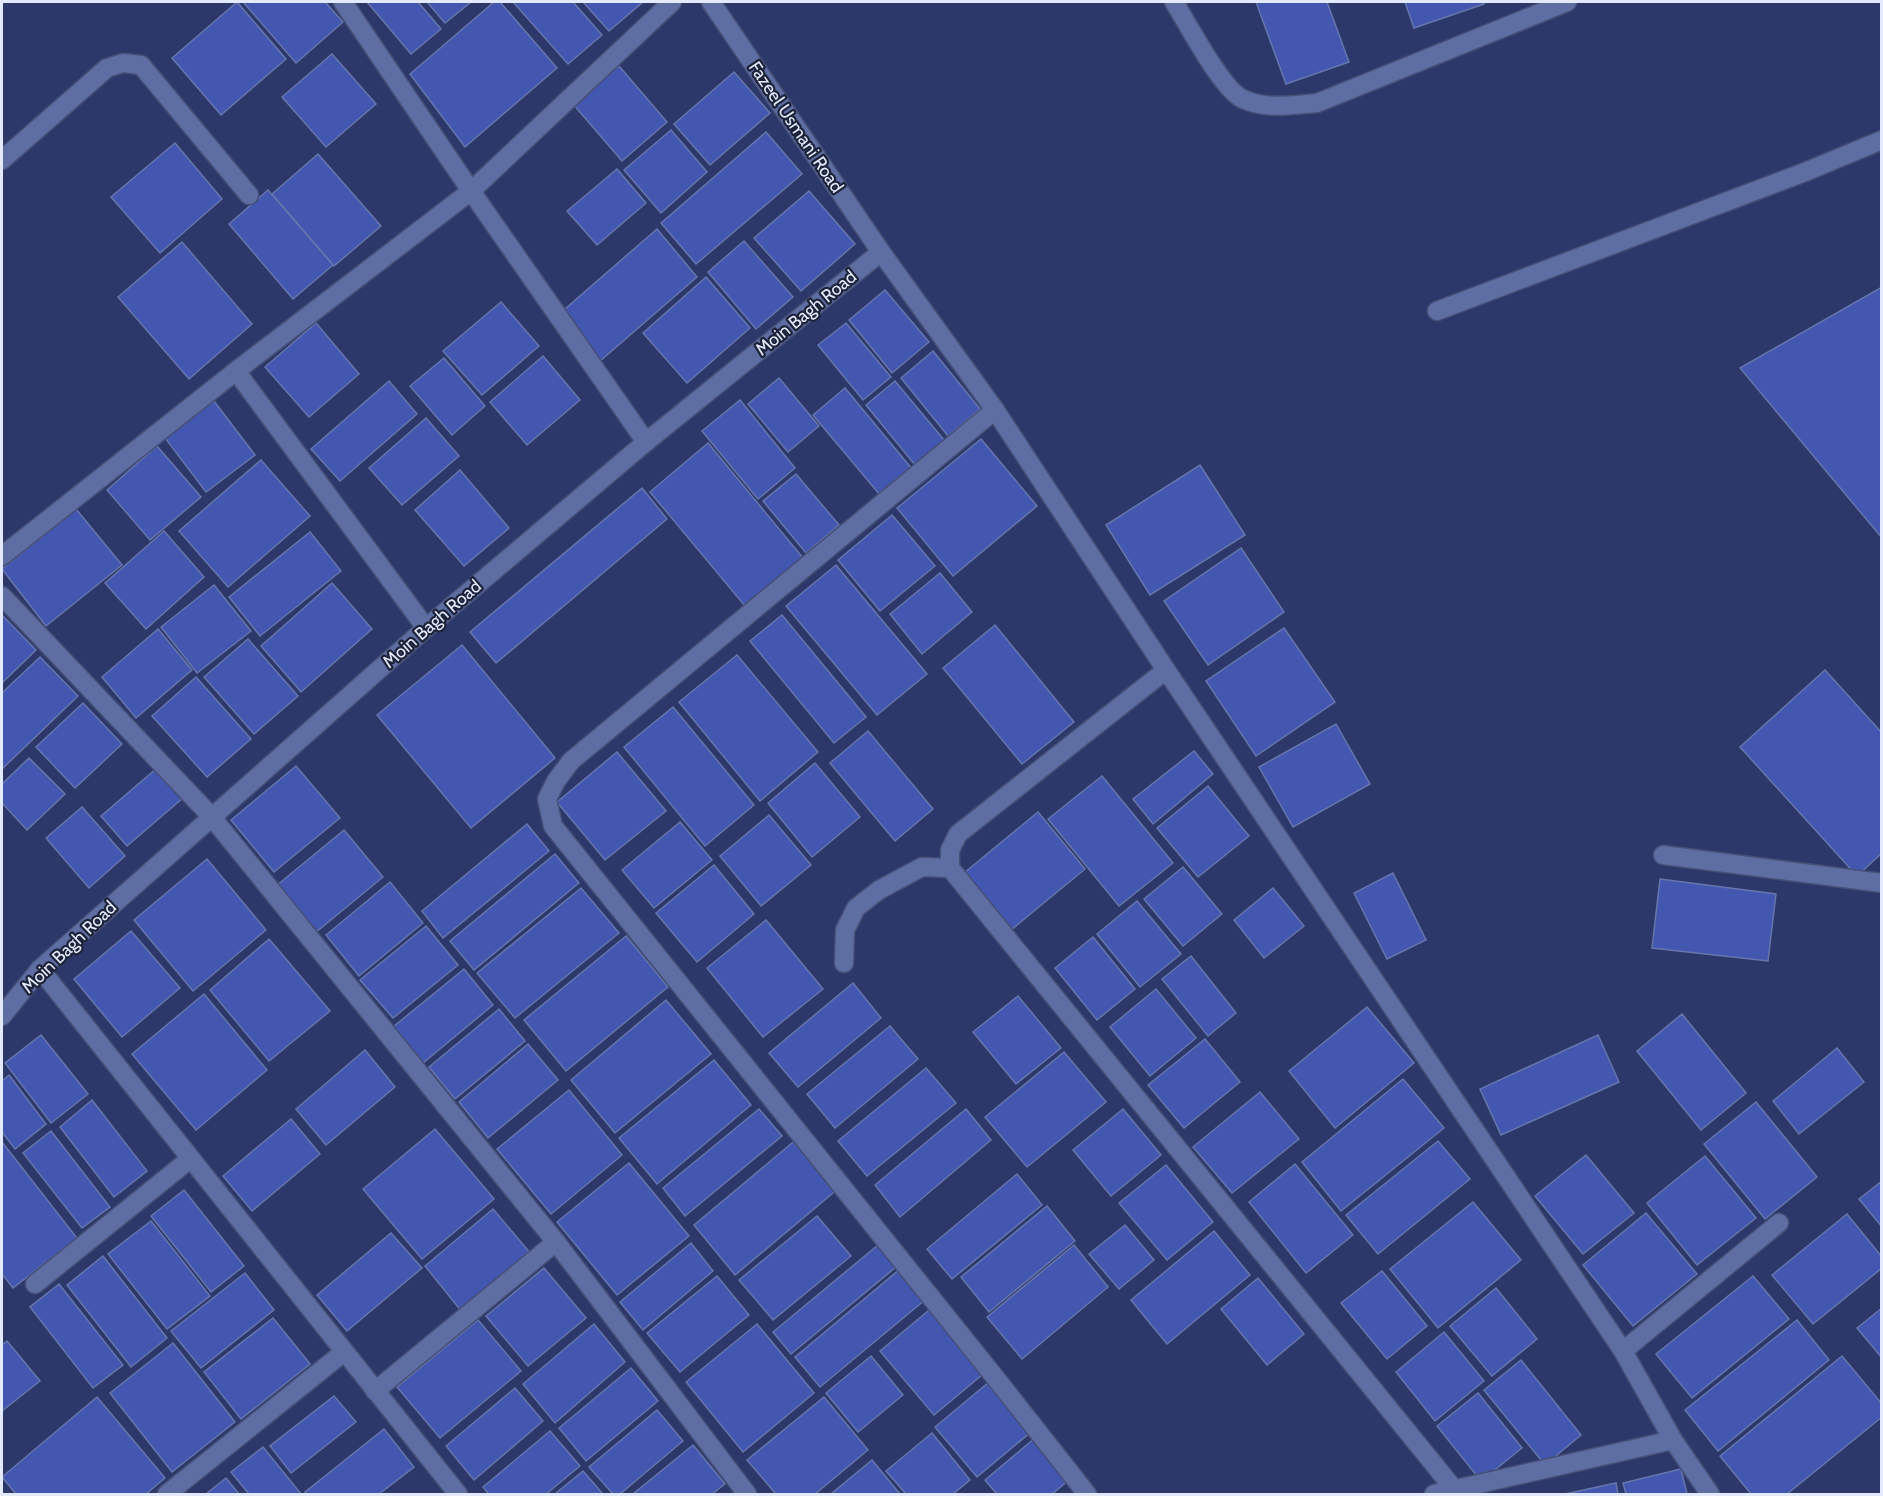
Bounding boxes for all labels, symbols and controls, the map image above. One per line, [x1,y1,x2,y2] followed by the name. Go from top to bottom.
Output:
[744,57,848,197] street label: Fazeel Usmani Road
[751,266,861,360] street label: Moin Bagh Road
[378,575,486,673] street label: Moin Bagh Road
[17,896,121,998] street label: Moin Bagh Road

